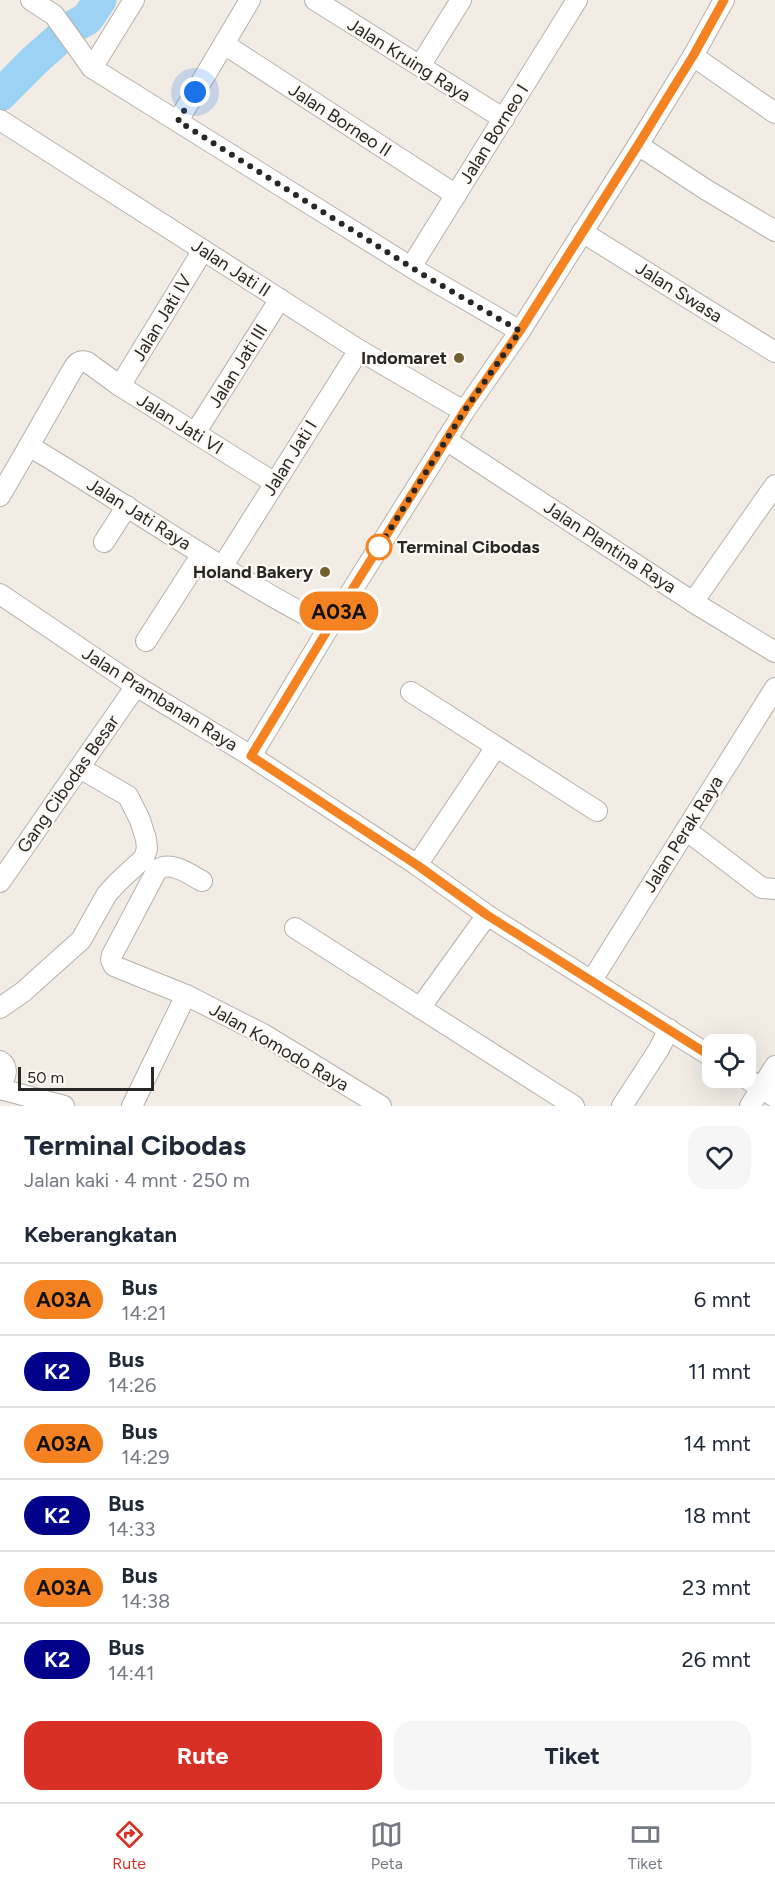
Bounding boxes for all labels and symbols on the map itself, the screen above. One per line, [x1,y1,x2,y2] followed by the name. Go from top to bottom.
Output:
[343,13,475,107] street label: Jalan Kruing Raya
[180,77,210,107] your location
[284,79,396,161] street label: Jalan Borneo II
[455,80,533,188] street label: Jalan Borneo I
[187,234,275,302] street label: Jalan Jati II
[632,257,726,327] street label: Jalan Swasa
[128,270,197,365] street label: Jalan Jati IV
[204,320,272,412] street label: Jalan Jati III
[361,347,447,369] place label: Indomaret
[452,351,466,365] marker: Indomaret
[133,389,227,459] street label: Jalan Jati VI
[258,416,322,500] street label: Jalan Jati I
[83,473,195,555] street label: Jalan Jati Raya
[540,496,680,598] street label: Jalan Plantina Raya
[366,534,392,560] marker: Terminal Cibodas
[397,536,540,558] place label: Terminal Cibodas
[193,561,314,583] place label: Holand Bakery
[318,565,332,579] marker: Holand Bakery
[297,592,381,630] line badge: A03A
[78,642,242,756] street label: Jalan Prambanan Raya
[12,711,124,857] street label: Gang Cibodas Besar
[638,772,728,896] street label: Jalan Perak Raya
[205,998,353,1096] street label: Jalan Komodo Raya
[18,1064,154,1092] scale bar

